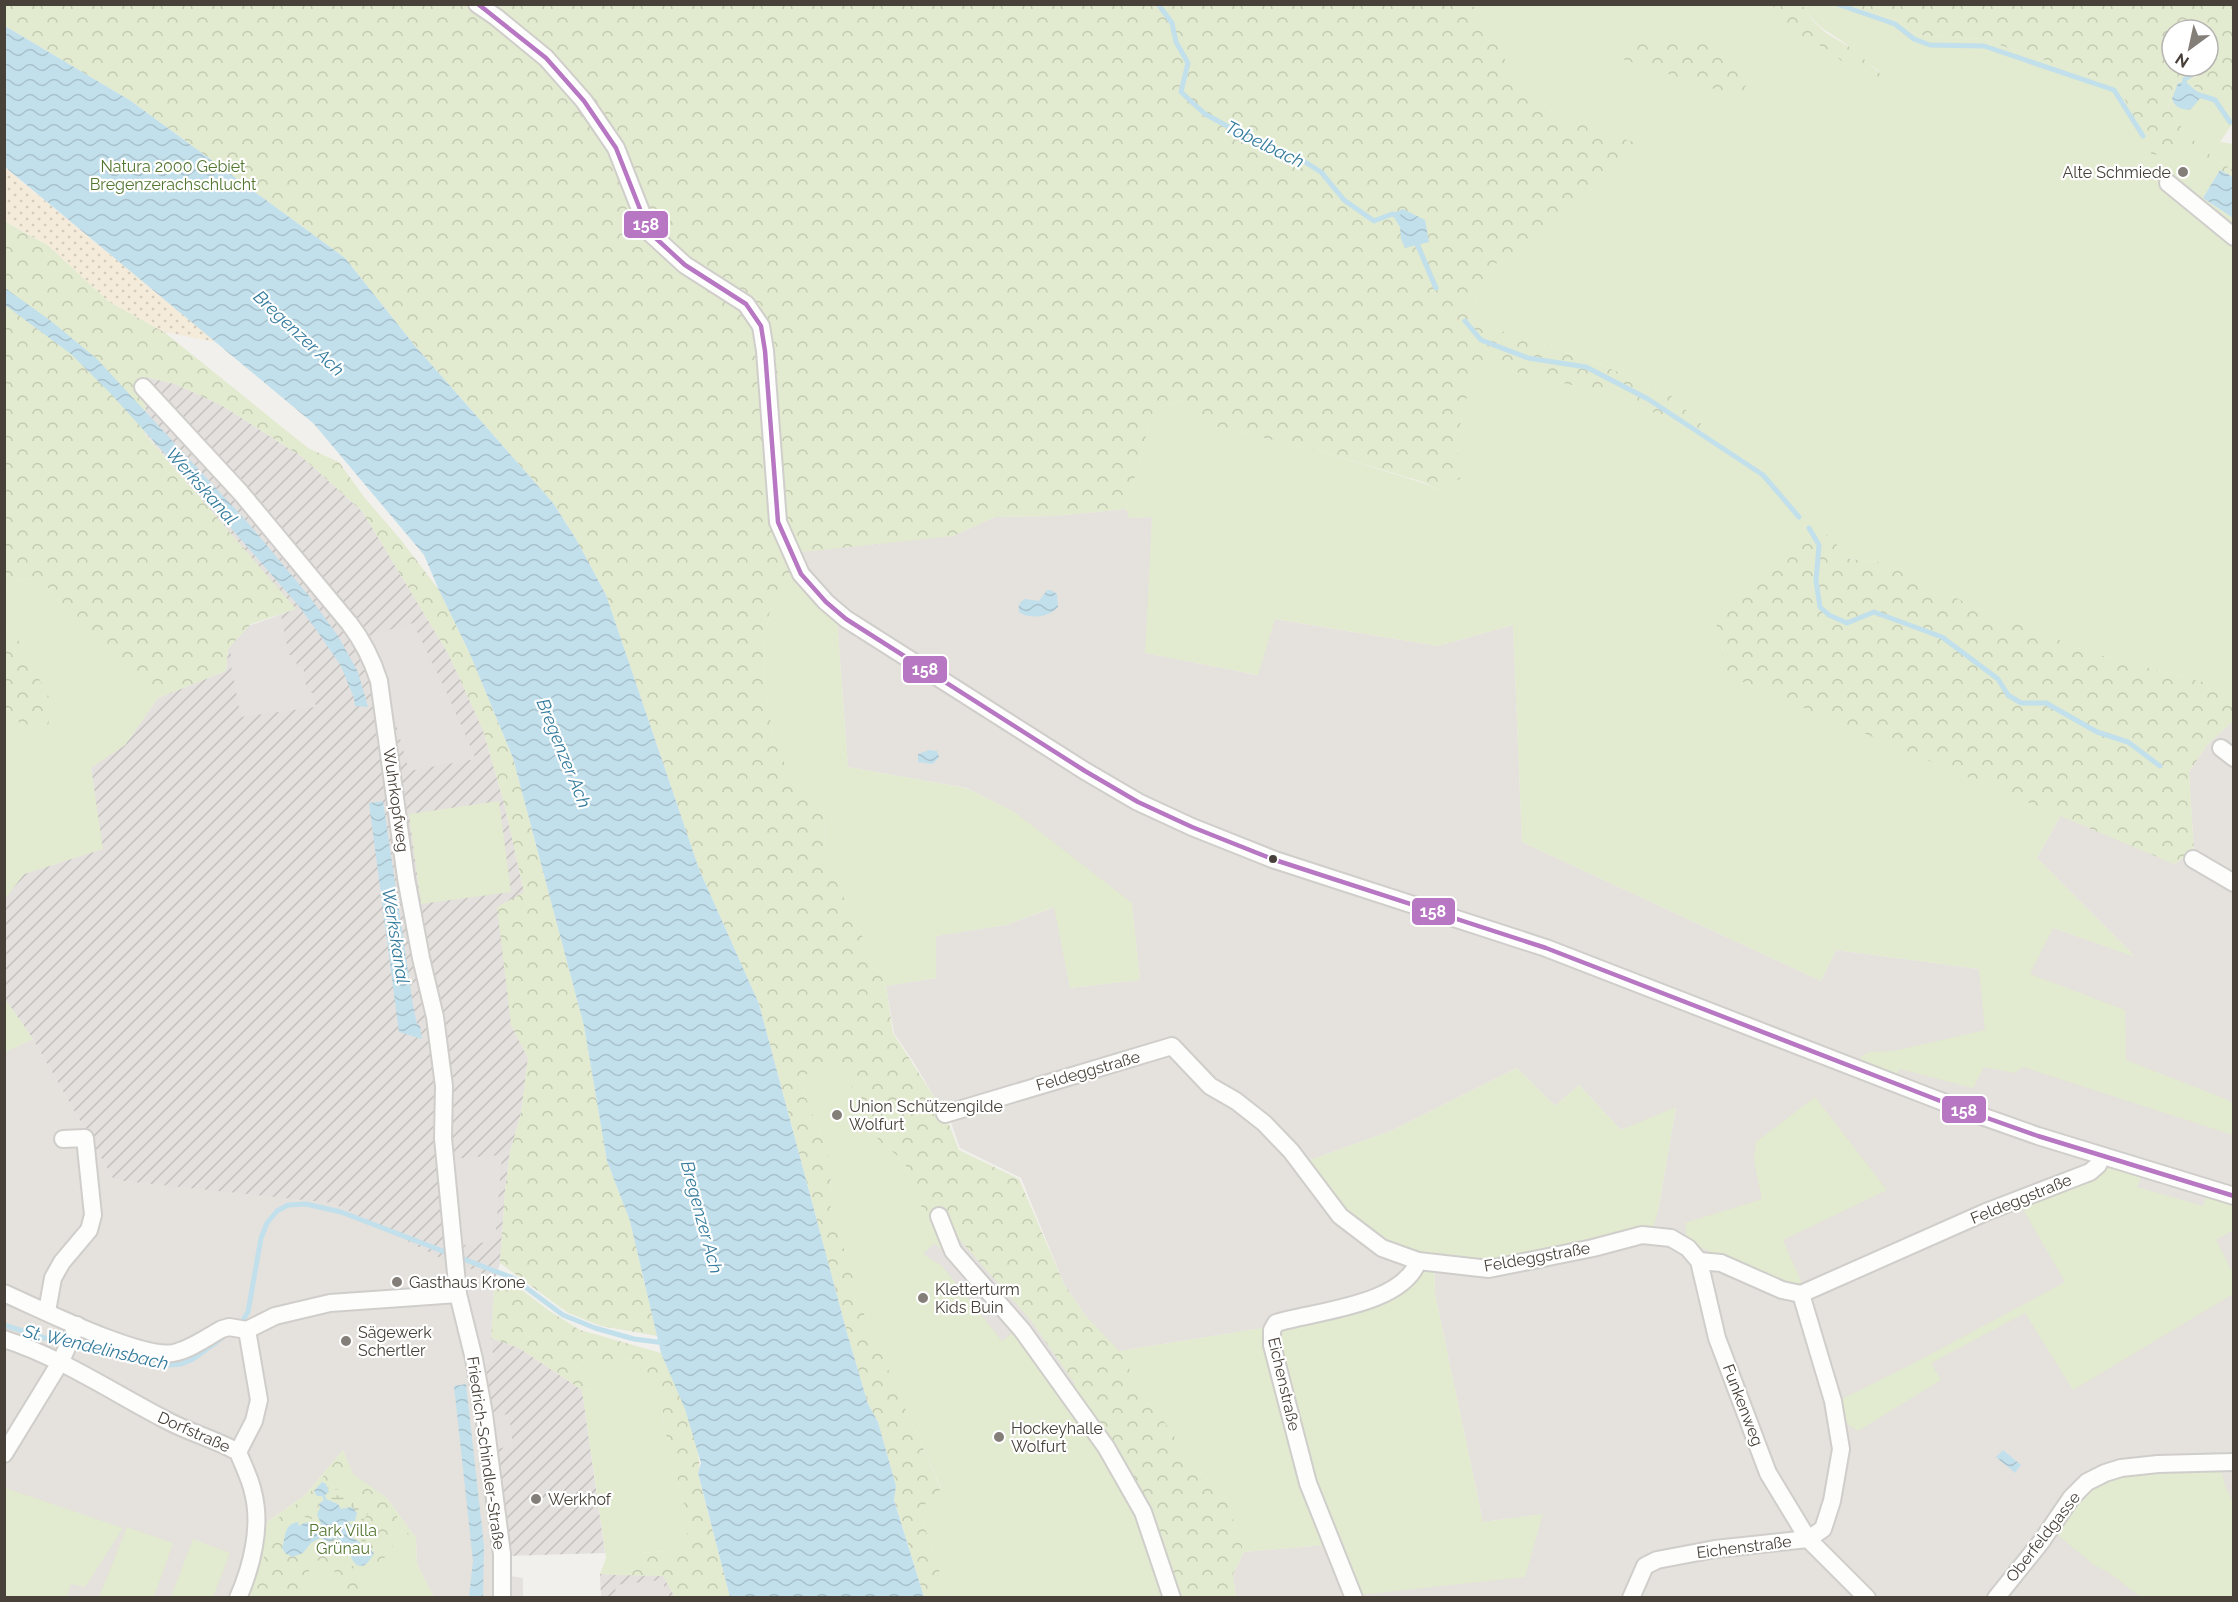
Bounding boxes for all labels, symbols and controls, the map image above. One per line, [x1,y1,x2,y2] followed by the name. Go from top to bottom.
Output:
[2160,18,2220,78] north arrow
[2172,49,2192,71] text: N
[1222,116,1308,172] water label: Tobelbach
[90,157,257,194] park label: Natura 2000 Gebiet Bregenzerachschlucht
[2062,163,2171,182] place label: Alte Schmiede
[2176,165,2190,179] marker: Alte Schmiede
[623,210,669,239] line badge: 158
[633,215,659,234] text: 158
[249,286,349,380] water label: Bregenzer Ach
[162,443,242,529] water label: Werkskanal
[902,655,948,684] line badge: 158
[912,660,938,679] text: 158
[533,695,595,811] water label: Bregenzer Ach
[379,747,413,853] street label: Wuhrkopfweg
[1267,853,1279,865] unlabelled marker
[378,887,414,986] water label: Werkskanal
[1411,897,1456,926] line badge: 158
[1420,902,1446,921] text: 158
[1034,1047,1142,1095] street label: Feldeggstraße
[1941,1095,1987,1124] line badge: 158
[849,1097,1003,1134] place label: Union Schützengilde Wolfurt
[1951,1101,1977,1120] text: 158
[830,1108,844,1122] marker: Union Schützengilde Wolfurt
[677,1158,727,1276] water label: Bregenzer Ach
[1968,1170,2074,1228] street label: Feldeggstraße
[1482,1238,1592,1276] street label: Feldeggstraße
[409,1273,526,1292] place label: Gasthaus Krone
[390,1275,404,1289] marker: Gasthaus Krone
[935,1280,1020,1317] place label: Kletterturm Kids Buin
[916,1291,930,1305] marker: Kletterturm Kids Buin
[20,1320,171,1374] water label: St. Wendelinsbach
[358,1323,432,1360] place label: Sägewerk Schertler
[339,1334,353,1348] marker: Sägewerk Schertler
[1264,1335,1304,1433] street label: Eichenstraße
[463,1355,509,1551] street label: Friedrich-Schindler-Straße
[1719,1361,1767,1449] street label: Funkenweg
[155,1408,233,1456] street label: Dorfstraße
[1011,1419,1103,1456] place label: Hockeyhalle Wolfurt
[992,1430,1006,1444] marker: Hockeyhalle Wolfurt
[2002,1488,2084,1586] street label: Oberfeldgasse
[548,1490,612,1509] place label: Werkhof
[529,1492,543,1506] marker: Werkhof
[309,1521,377,1558] park label: Park Villa Grünau
[1695,1532,1793,1562] street label: Eichenstraße

